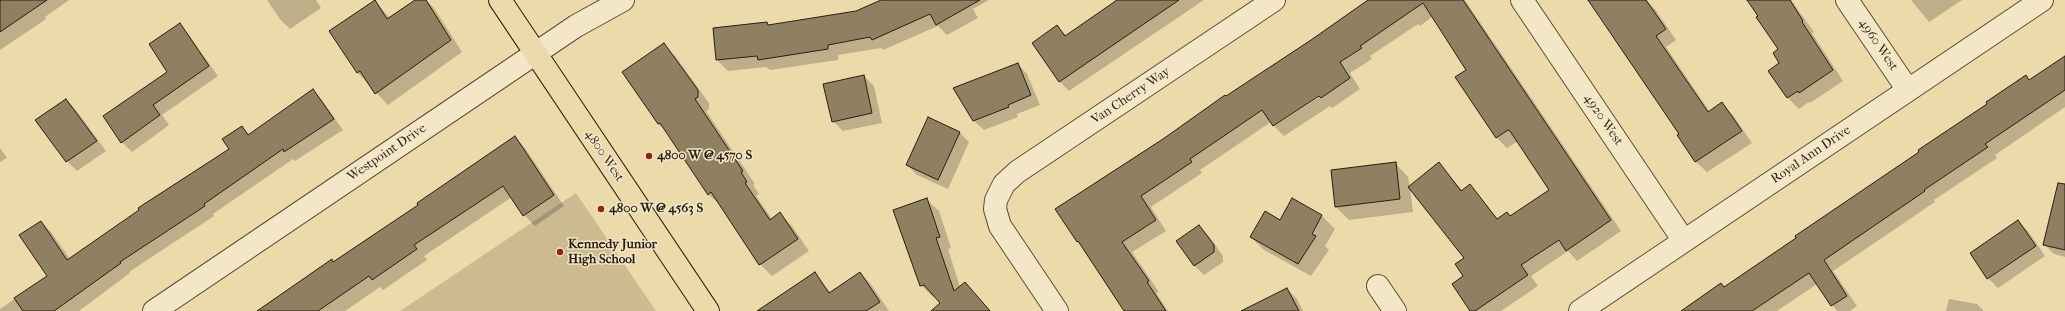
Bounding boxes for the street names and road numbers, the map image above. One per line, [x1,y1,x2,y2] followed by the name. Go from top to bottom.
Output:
[1855,16,1901,74] street label: 4960 West
[1089,64,1173,128] street label: Van Cherry Way
[1580,91,1626,149] street label: 4920 West
[345,121,429,185] street label: Westpoint Drive
[1768,123,1854,187] street label: Royal Ann Drive
[581,127,627,185] street label: 4800 West

